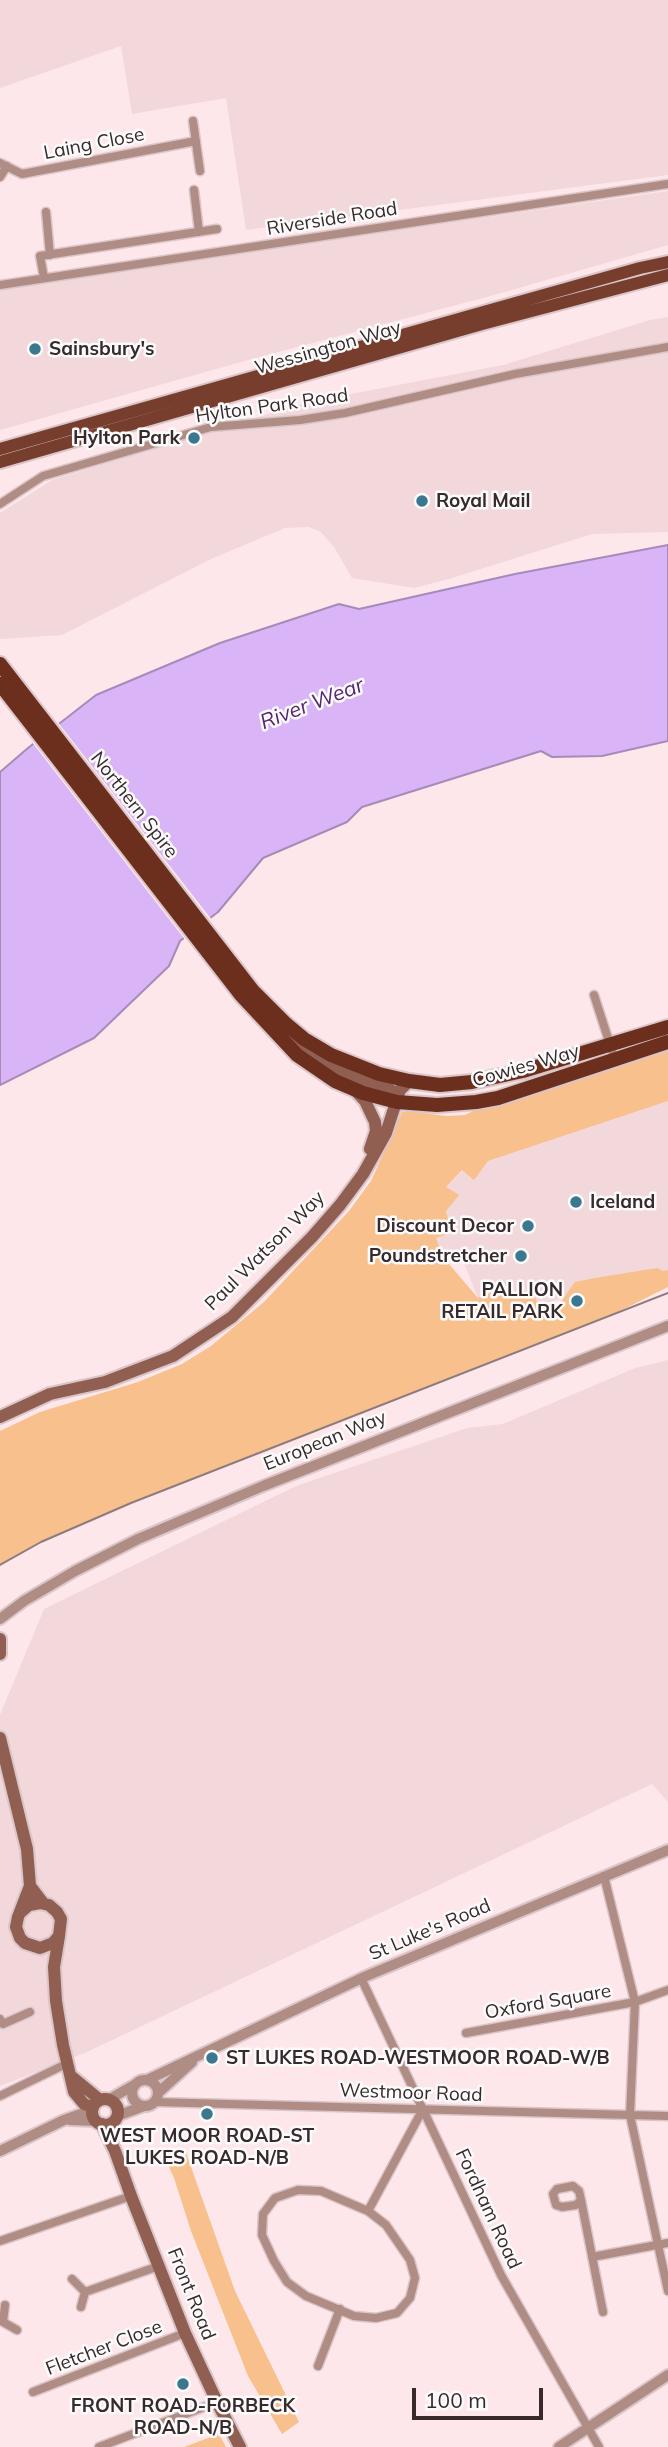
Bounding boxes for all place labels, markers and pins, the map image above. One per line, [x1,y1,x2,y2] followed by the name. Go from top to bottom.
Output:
[49,338,155,360] place label: Sainsbury's
[27,341,43,357] marker: Sainsbury's
[73,427,180,449] place label: Hylton Park
[186,430,202,446] marker: Hylton Park
[436,490,530,512] place label: Royal Mail
[414,493,430,509] marker: Royal Mail
[590,1191,655,1213] place label: Iceland
[568,1194,584,1210] marker: Iceland
[376,1215,514,1237] place label: Discount Decor
[520,1218,536,1234] marker: Discount Decor
[369,1245,507,1267] place label: Poundstretcher
[513,1248,529,1264] marker: Poundstretcher
[441,1279,563,1323] place label: PALLION RETAIL PARK
[569,1293,585,1309] marker: PALLION RETAIL PARK
[226,2047,610,2069] place label: ST LUKES ROAD-WESTMOOR ROAD-W/B
[204,2050,220,2066] marker: ST LUKES ROAD-WESTMOOR ROAD-W/B
[199,2106,215,2122] marker: WEST MOOR ROAD-ST LUKES ROAD-N/B
[100,2125,314,2169] place label: WEST MOOR ROAD-ST LUKES ROAD-N/B
[175,2376,191,2392] marker: FRONT ROAD-FORBECK ROAD-N/B
[71,2395,295,2439] place label: FRONT ROAD-FORBECK ROAD-N/B

